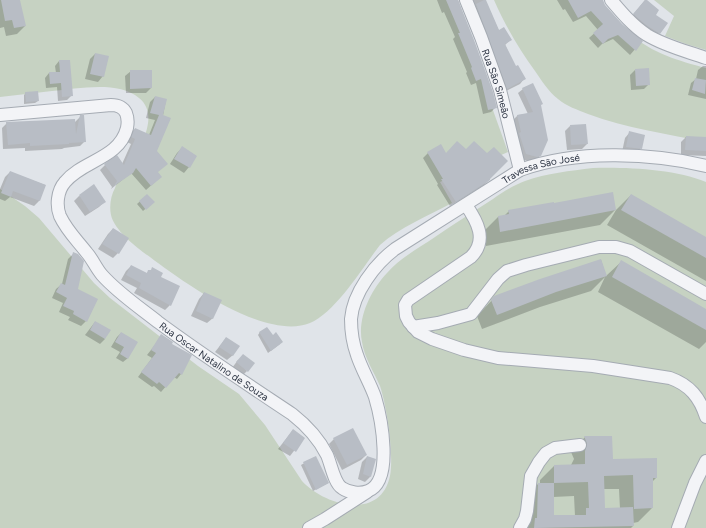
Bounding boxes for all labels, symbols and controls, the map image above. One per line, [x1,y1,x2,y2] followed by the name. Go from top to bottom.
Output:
[479,47,513,120] street label: Rua São Simeão
[499,150,581,186] street label: Travessa São José
[157,319,271,403] street label: Rua Oscar Natalino de Souza

